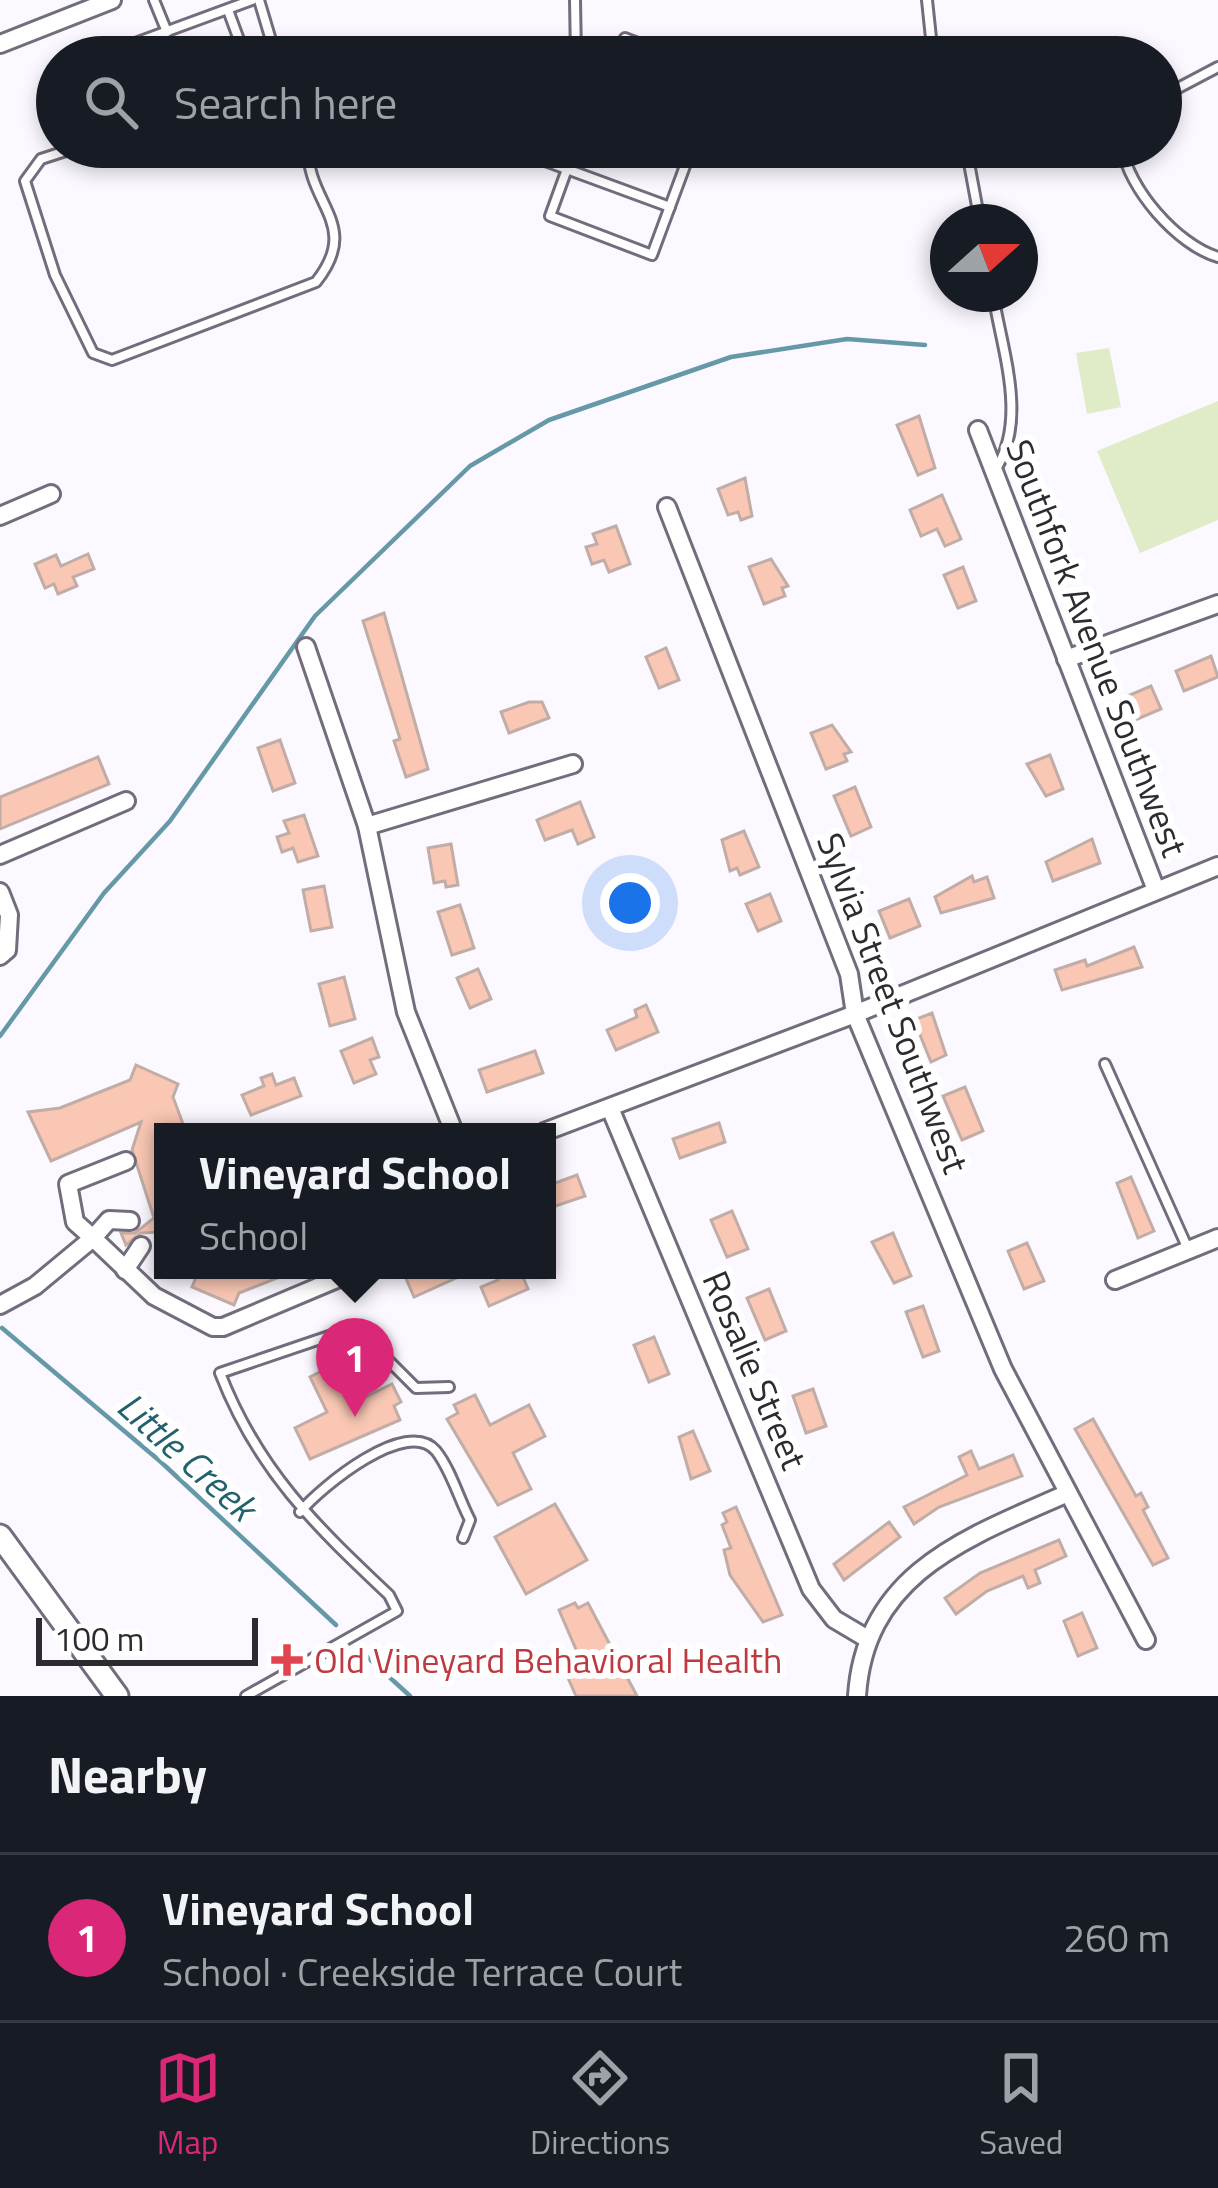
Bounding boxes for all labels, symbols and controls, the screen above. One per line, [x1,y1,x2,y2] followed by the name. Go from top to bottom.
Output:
[36,36,1182,168] search box
[174,68,397,136] text: Search here
[78,69,144,135] icon: search
[930,204,1038,312] north arrow
[992,431,1203,865] street label: Southfork Avenue Southwest
[803,824,984,1182] street label: Sylvia Street Southwest
[600,873,660,933] your location
[154,1123,556,1279] popup
[199,1138,511,1206] text: Vineyard School
[199,1206,308,1265] text: School
[689,1262,822,1478] street label: Rosalie Street
[316,1318,394,1417] pin: 1
[105,1377,274,1537] water label: Little Creek
[36,1612,258,1665] scale bar
[54,1614,144,1664] text: 100 m
[314,1632,782,1687] place label: Old Vineyard Behavioral Health
[271,1644,303,1676] marker: Old Vineyard Behavioral Health
[48,1735,207,1813] text: Nearby
[162,1874,474,1942] text: Vineyard School
[76,1908,98,1967] text: 1
[1063,1908,1170,1967] text: 260 m
[162,1942,682,2001] text: School · Creekside Terrace Court
[155,2045,221,2167] tab: Map
[530,2045,670,2167] tab: Directions
[979,2045,1063,2167] tab: Saved

